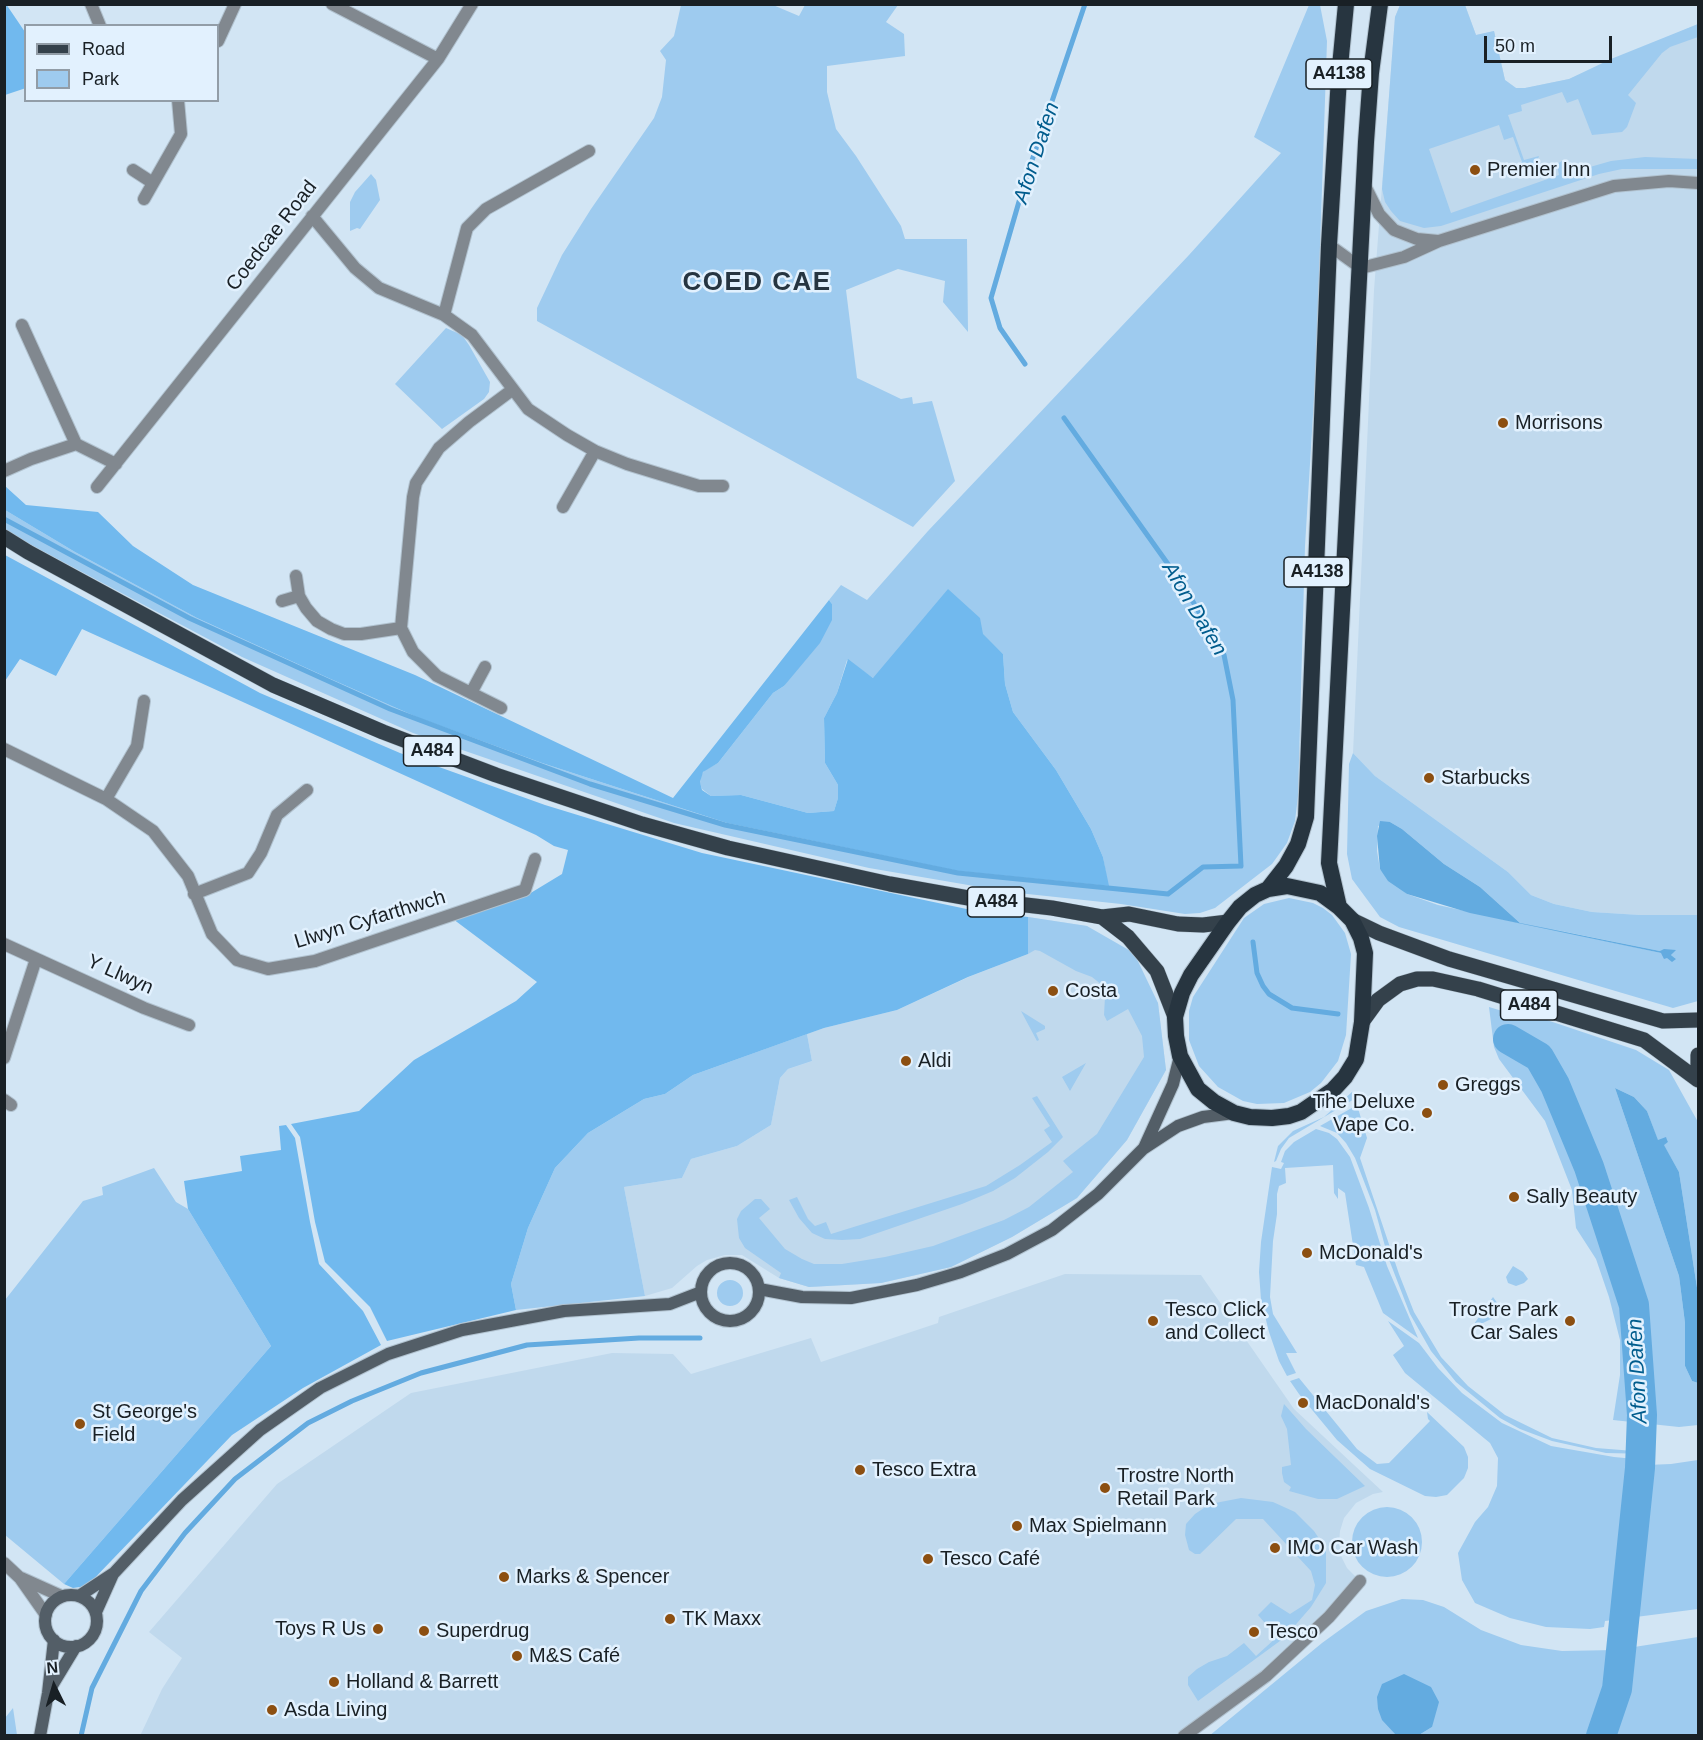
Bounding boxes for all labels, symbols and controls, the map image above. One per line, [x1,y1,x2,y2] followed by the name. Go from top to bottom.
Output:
[24,24,219,102] legend
[1487,24,1614,62] scale bar
[1495,36,1535,56] text: 50 m
[82,39,125,59] text: Road
[1306,59,1372,89] road number: A4138
[82,69,119,89] text: Park
[1009,99,1065,207] water label: Afon Dafen
[1487,158,1590,182] place label: Premier Inn
[1468,163,1482,177] marker: Premier Inn
[221,176,323,296] street label: Coedcae Road
[682,267,832,299] district label: COED CAE
[1515,411,1603,435] place label: Morrisons
[1496,416,1510,430] marker: Morrisons
[1156,557,1232,661] water label: Afon Dafen
[1284,557,1350,587] road number: A4138
[404,736,460,766] road number: A484
[1441,766,1530,790] place label: Starbucks
[1422,771,1436,785] marker: Starbucks
[292,886,448,954] street label: Llwyn Cyfarthwch
[968,887,1024,917] road number: A484
[83,950,157,1000] street label: Y Llwyn
[1065,979,1117,1003] place label: Costa
[1046,984,1060,998] marker: Costa
[1500,990,1558,1020] road number: A484
[918,1049,951,1073] place label: Aldi
[899,1054,913,1068] marker: Aldi
[1455,1073,1521,1097] place label: Greggs
[1436,1078,1450,1092] marker: Greggs
[1313,1090,1415,1137] place label: The Deluxe Vape Co.
[1420,1106,1434,1120] marker: The Deluxe Vape Co.
[1526,1185,1637,1209] place label: Sally Beauty
[1507,1190,1521,1204] marker: Sally Beauty
[1319,1241,1423,1265] place label: McDonald's
[1300,1246,1314,1260] marker: McDonald's
[1165,1298,1266,1345] place label: Tesco Click and Collect
[1449,1298,1558,1345] place label: Trostre Park Car Sales
[1146,1314,1160,1328] marker: Tesco Click and Collect
[1563,1314,1577,1328] marker: Trostre Park Car Sales
[1623,1318,1653,1424] water label: Afon Dafen
[1315,1391,1430,1415] place label: MacDonald's
[1296,1396,1310,1410] marker: MacDonald's
[92,1400,197,1447] place label: St George's Field
[73,1417,87,1431] marker: St George's Field
[872,1458,976,1482] place label: Tesco Extra
[853,1463,867,1477] marker: Tesco Extra
[1117,1464,1234,1511] place label: Trostre North Retail Park
[1098,1481,1112,1495] marker: Trostre North Retail Park
[1029,1514,1167,1538] place label: Max Spielmann
[1010,1519,1024,1533] marker: Max Spielmann
[1287,1536,1418,1560] place label: IMO Car Wash
[1268,1541,1282,1555] marker: IMO Car Wash
[940,1547,1040,1571] place label: Tesco Café
[921,1552,935,1566] marker: Tesco Café
[516,1565,669,1589] place label: Marks & Spencer
[497,1570,511,1584] marker: Marks & Spencer
[682,1607,761,1631] place label: TK Maxx
[663,1612,677,1626] marker: TK Maxx
[275,1617,366,1641] place label: Toys R Us
[436,1619,529,1643] place label: Superdrug
[1266,1620,1318,1644] place label: Tesco
[371,1622,385,1636] marker: Toys R Us
[417,1624,431,1638] marker: Superdrug
[1247,1625,1261,1639] marker: Tesco
[529,1644,620,1668] place label: M&S Café
[510,1649,524,1663] marker: M&S Café
[24,1656,84,1716] north arrow
[46,1659,59,1677] text: N
[346,1670,498,1694] place label: Holland & Barrett
[327,1675,341,1689] marker: Holland & Barrett
[284,1698,387,1722] place label: Asda Living
[265,1703,279,1717] marker: Asda Living

